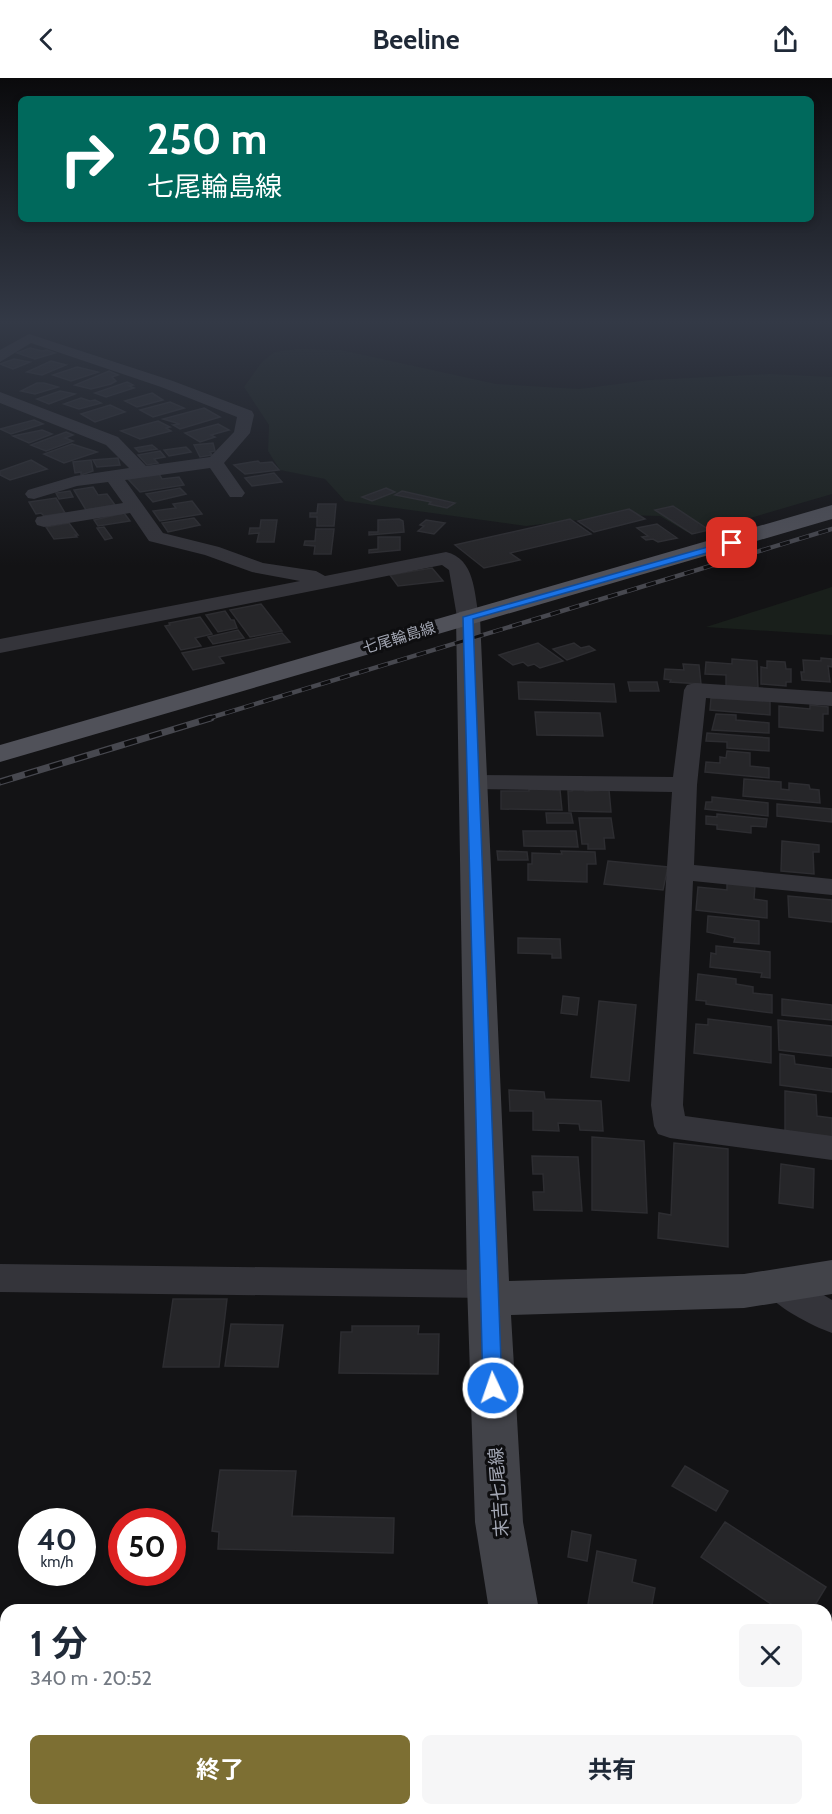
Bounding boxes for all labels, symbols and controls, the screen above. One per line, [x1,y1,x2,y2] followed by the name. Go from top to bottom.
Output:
[30,23,63,56] icon: back
[372,23,460,56] text: Beeline
[769,23,802,56] icon: share
[147,113,267,165] text: 250 m
[48,120,126,198] icon: right
[147,170,282,203] text: 七尾輪島線
[706,517,757,568] pin
[715,526,748,559] icon: arrive
[360,618,438,658] street label: 七尾輪島線
[461,1356,525,1420] position arrow
[485,1446,513,1538] street label: 末吉七尾線
[108,1508,186,1586] speed limit sign: 50
[37,1521,77,1558] text: 40
[41,1553,73,1571] text: km/h
[30,1621,87,1665] text: 1 分
[739,1624,802,1687] button: close
[30,1666,152,1690] text: 340 m · 20:52
[30,1735,410,1804] button: 終了
[422,1735,802,1804] button: 共有

